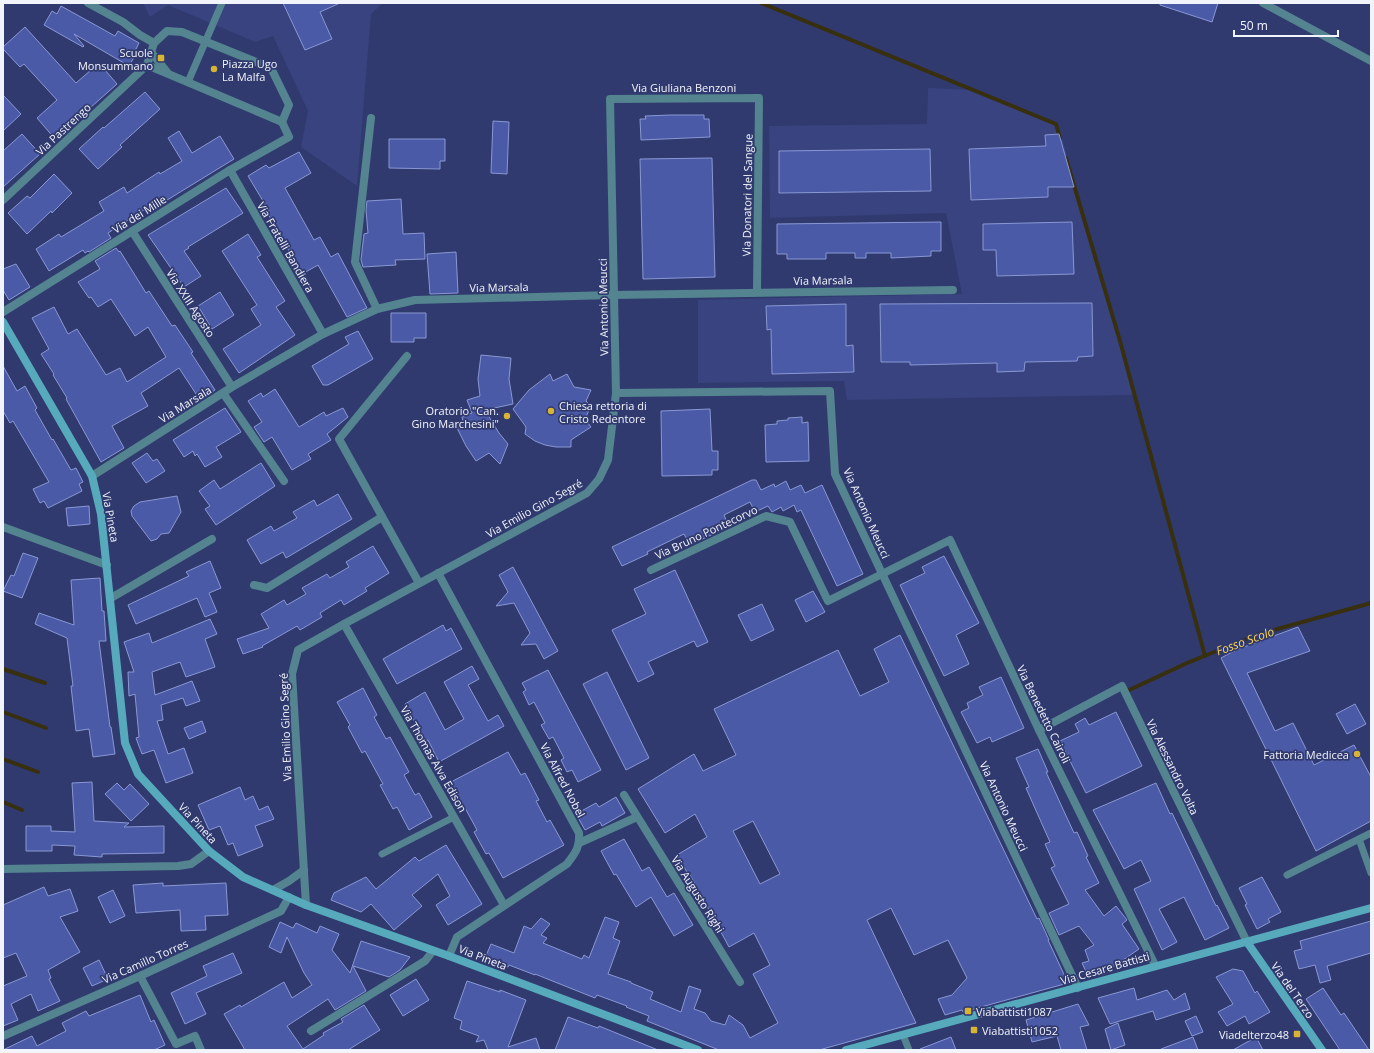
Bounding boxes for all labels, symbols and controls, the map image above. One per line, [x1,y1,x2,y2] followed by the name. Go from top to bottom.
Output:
[1234,12,1338,38] scale bar
[1240,17,1268,34] text: 50 m
[78,45,153,73] place label: Scuole Monsummano
[156,53,166,63] marker: Scuole Monsummano
[222,56,278,84] place label: Piazza Ugo La Malfa
[209,64,219,74] marker: Piazza Ugo La Malfa
[632,80,736,95] street label: Via Giuliana Benzoni
[32,99,94,158] street label: Via Pastrengo
[738,133,756,257] street label: Via Donatori del Sangue
[109,191,169,237] street label: Via dei Mille
[254,199,318,295] street label: Via Fratelli Bandiera
[595,258,611,356] street label: Via Antonio Meucci
[163,266,219,340] street label: Via XXIII Agosto
[793,272,853,288] street label: Via Marsala
[469,279,529,295] street label: Via Marsala
[156,382,214,426] street label: Via Marsala
[559,398,647,426] place label: Chiesa rettoria di Cristo Redentore
[411,403,499,431] place label: Oratorio "Can. Gino Marchesini"
[546,406,556,416] marker: Chiesa rettoria di Cristo Redentore
[502,411,512,421] marker: Oratorio "Can. Gino Marchesini"
[840,465,894,561] street label: Via Antonio Meucci
[483,475,585,541] street label: Via Emilio Gino Segré
[99,491,123,543] street label: Via Pineta
[652,501,760,562] street label: Via Bruno Pontecorvo
[1214,623,1277,659] water label: Fosso Scolo
[1014,663,1074,765] street label: Via Benedetto Cairoli
[276,673,294,781] street label: Via Emilio Gino Segré
[397,703,471,815] street label: Via Thomas Alva Edison
[1143,717,1203,817] street label: Via Alessandro Volta
[537,740,589,820] street label: Via Alfred Nobel
[1263,747,1349,762] place label: Fattoria Medicea
[1352,749,1362,759] marker: Fattoria Medicea
[977,759,1031,853] street label: Via Antonio Meucci
[175,799,221,847] street label: Via Pineta
[668,853,728,935] street label: Via Augusto Righi
[100,935,190,987] street label: Via Camillo Torres
[457,941,509,973] street label: Via Pineta
[1059,948,1151,988] street label: Via Cesare Battisti
[1268,959,1318,1021] street label: Via del Terzo
[976,1004,1052,1019] place label: Viabattisti1087
[963,1006,973,1016] marker: Viabattisti1087
[982,1023,1058,1038] place label: Viabattisti1052
[969,1025,979,1035] marker: Viabattisti1052
[1219,1027,1289,1042] place label: Viadelterzo48
[1292,1029,1302,1039] marker: Viadelterzo48

